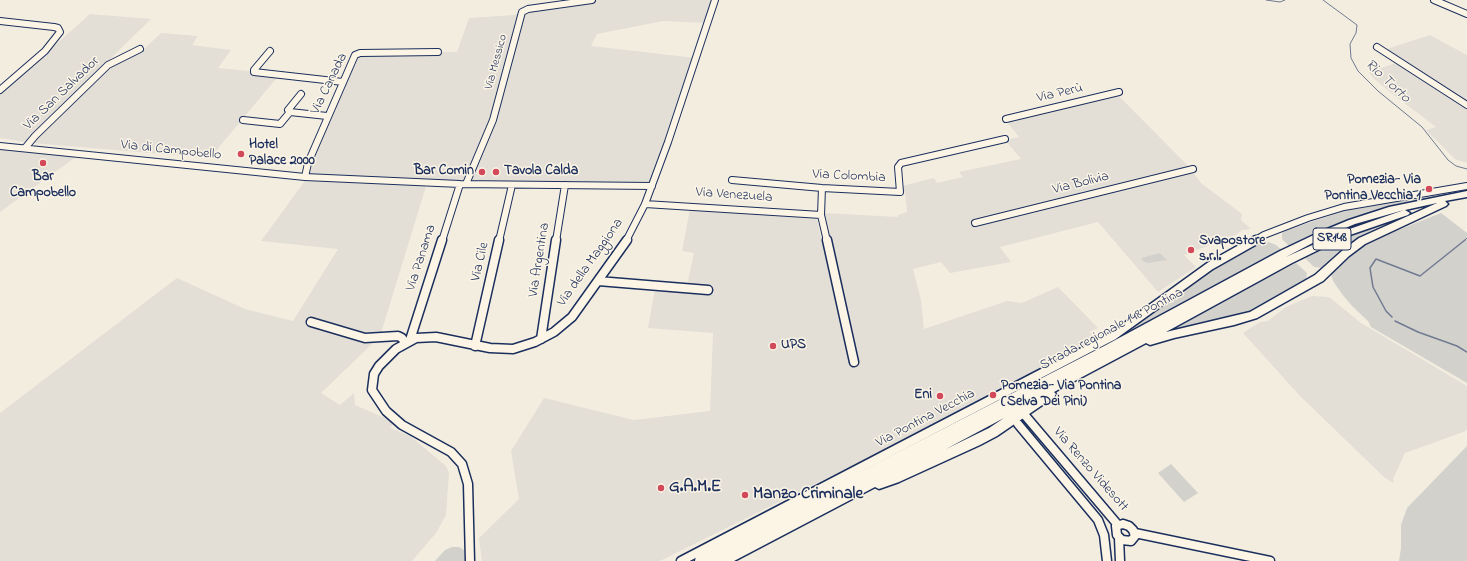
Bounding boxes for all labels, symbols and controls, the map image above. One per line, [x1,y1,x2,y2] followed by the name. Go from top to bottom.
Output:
[483,33,511,91] street label: Via Messico
[308,51,352,117] street label: Via Canada
[20,54,104,134] street label: Via San Salvador
[1360,56,1414,108] water label: Rio Torto
[1035,81,1085,107] street label: Via Perù
[120,137,222,165] street label: Via di Campobello
[249,138,315,170] place label: Hotel Palace 2000
[236,149,246,159] marker: Hotel Palace 2000
[38,158,48,168] marker: Bar Campobello
[414,164,474,180] place label: Bar Comin
[504,164,578,180] place label: Tavola Calda
[477,167,487,177] marker: Bar Comin
[491,167,501,177] marker: Tavola Calda
[812,167,886,187] street label: Via Colombia
[1051,169,1111,199] street label: Via Bolivia
[10,170,76,202] place label: Bar Campobello
[1324,173,1421,206] place label: Pomezia- Via Pontina Vecchia 1
[1424,184,1434,194] marker: Pomezia- Via Pontina Vecchia 1
[695,185,773,207] street label: Via Venezuela
[554,216,628,310] street label: Via della Maggiona
[526,222,554,298] street label: Via Argentina
[403,223,441,293] street label: Via Panama
[1313,228,1351,250] road number: SR148
[1199,234,1266,266] place label: Svapostore s.r.l.
[468,241,494,283] street label: Via Cile
[1186,245,1196,255] marker: Svapostore s.r.l.
[1037,285,1187,375] street label: Strada regionale 148 Pontina
[781,338,806,354] place label: UPS
[768,341,778,351] marker: UPS
[1001,379,1121,412] place label: Pomezia- Via Pontina (Selva Dei Pini)
[874,386,978,452] street label: Via Pontina Vecchia
[914,388,932,404] place label: Eni
[988,390,998,400] marker: Pomezia- Via Pontina (Selva Dei Pini)
[935,391,945,401] marker: Eni
[1049,424,1131,516] street label: Via Renzo Videsott
[669,478,721,498] place label: G.A.M.E
[656,483,666,493] marker: G.A.M.E
[753,485,863,505] place label: Manzo Criminale
[740,490,750,500] marker: Manzo Criminale

